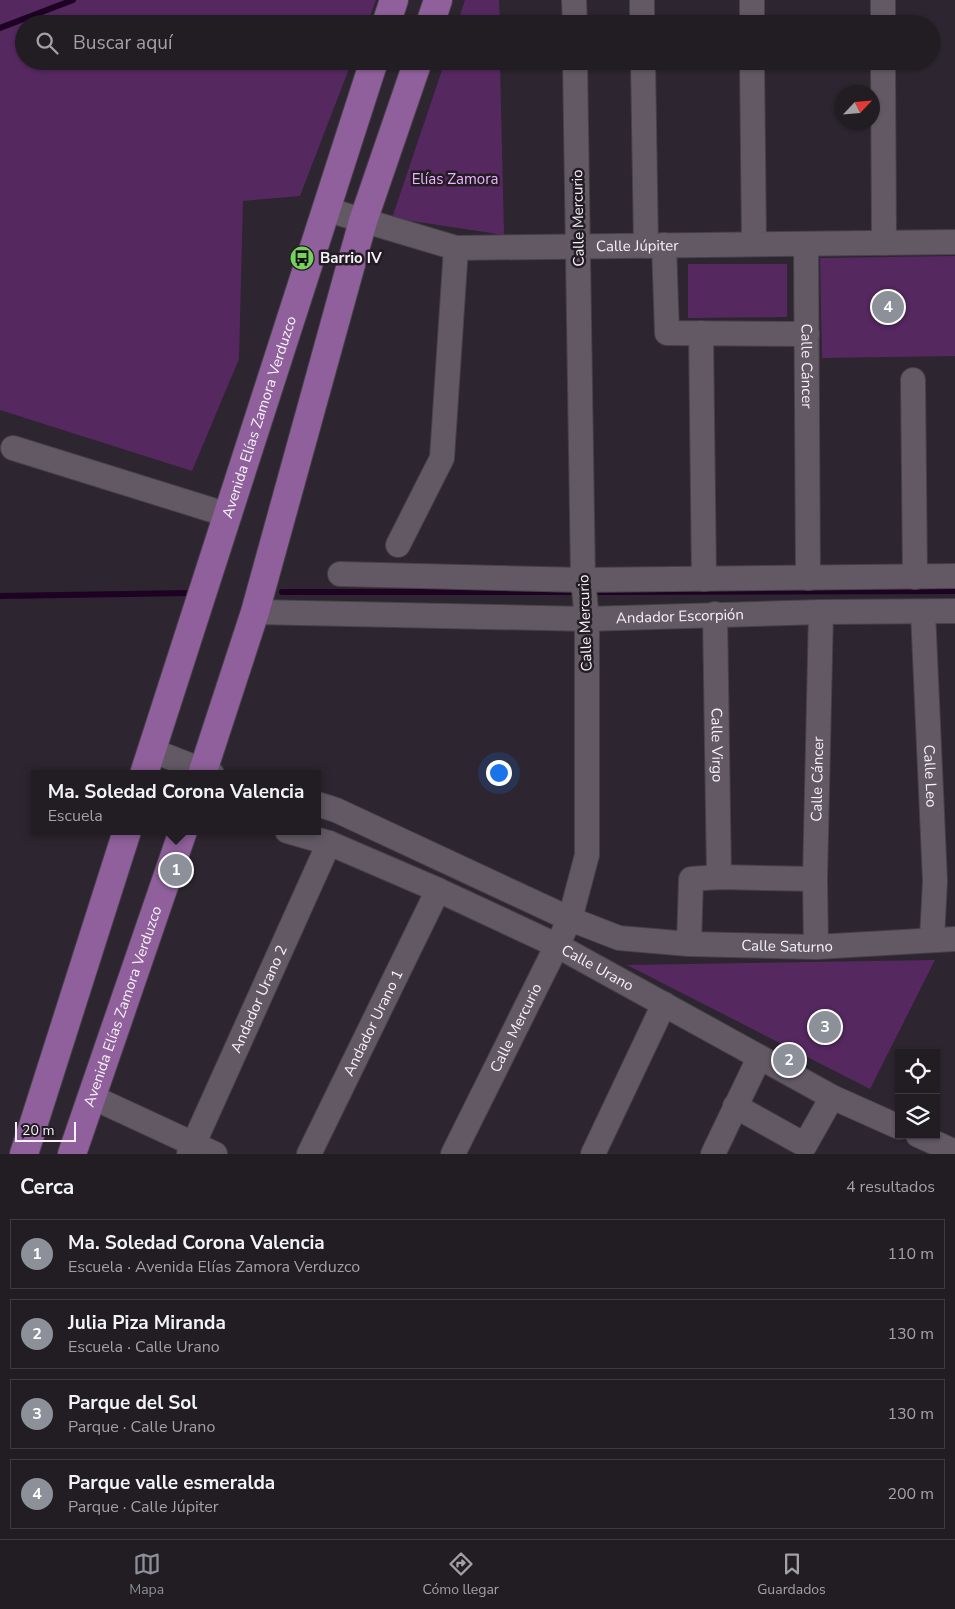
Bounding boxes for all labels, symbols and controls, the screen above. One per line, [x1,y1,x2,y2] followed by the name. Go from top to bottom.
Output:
[15,15,940,70] search box
[33,29,61,57] icon: search
[73,30,172,56] text: Buscar aquí
[835,85,880,130] north arrow
[412,169,498,189] park label: Elías Zamora
[567,169,589,267] street label: Calle Mercurio
[596,235,679,256] street label: Calle Júpiter
[289,245,315,271] bus stop icon: Barrio IV
[320,248,382,268] place label: Barrio IV
[872,288,904,326] pin: 4
[217,314,301,521] street label: Avenida Elías Zamora Verduzco
[796,323,817,409] street label: Calle Cáncer
[573,574,597,672] street label: Calle Mercurio
[616,604,744,628] street label: Andador Escorpión
[706,707,728,782] street label: Calle Virgo
[806,736,828,822] street label: Calle Cáncer
[919,744,942,808] street label: Calle Leo
[486,760,512,786] your location
[31,770,321,835] popup
[48,779,304,805] text: Ma. Soledad Corona Valencia
[48,805,103,827] text: Escuela
[160,851,192,889] pin: 1
[79,903,166,1110] street label: Avenida Elías Zamora Verduzco
[741,935,833,957] street label: Calle Saturno
[558,940,637,996] street label: Calle Urano
[226,942,292,1056] street label: Andador Urano 2
[339,966,408,1080] street label: Andador Urano 1
[485,980,546,1076] street label: Calle Mercurio
[809,1008,841,1046] pin: 3
[773,1041,805,1079] pin: 2
[895,1049,940,1139] map controls
[895,1049,940,1094] button: locate
[895,1094,940,1139] button: layers
[15,1119,76,1142] scale bar
[22,1121,54,1140] text: 20 m
[20,1173,74,1201] text: Cerca
[846,1176,935,1198] text: 4 resultados
[68,1230,325,1256] text: Ma. Soledad Corona Valencia
[32,1243,42,1265] text: 1
[887,1243,934,1265] text: 110 m
[68,1256,360,1278] text: Escuela · Avenida Elías Zamora Verduzco
[68,1310,226,1336] text: Julia Piza Miranda
[32,1323,42,1345] text: 2
[887,1323,934,1345] text: 130 m
[68,1336,220,1358] text: Escuela · Calle Urano
[68,1390,197,1416] text: Parque del Sol
[32,1403,42,1425] text: 3
[887,1403,934,1425] text: 130 m
[68,1416,215,1438] text: Parque · Calle Urano
[68,1470,275,1496] text: Parque valle esmeralda
[32,1483,42,1505] text: 4
[887,1483,934,1505] text: 200 m
[68,1496,219,1518] text: Parque · Calle Júpiter
[129,1550,164,1599] tab: Mapa
[422,1550,499,1599] tab: Cómo llegar
[757,1550,826,1599] tab: Guardados

